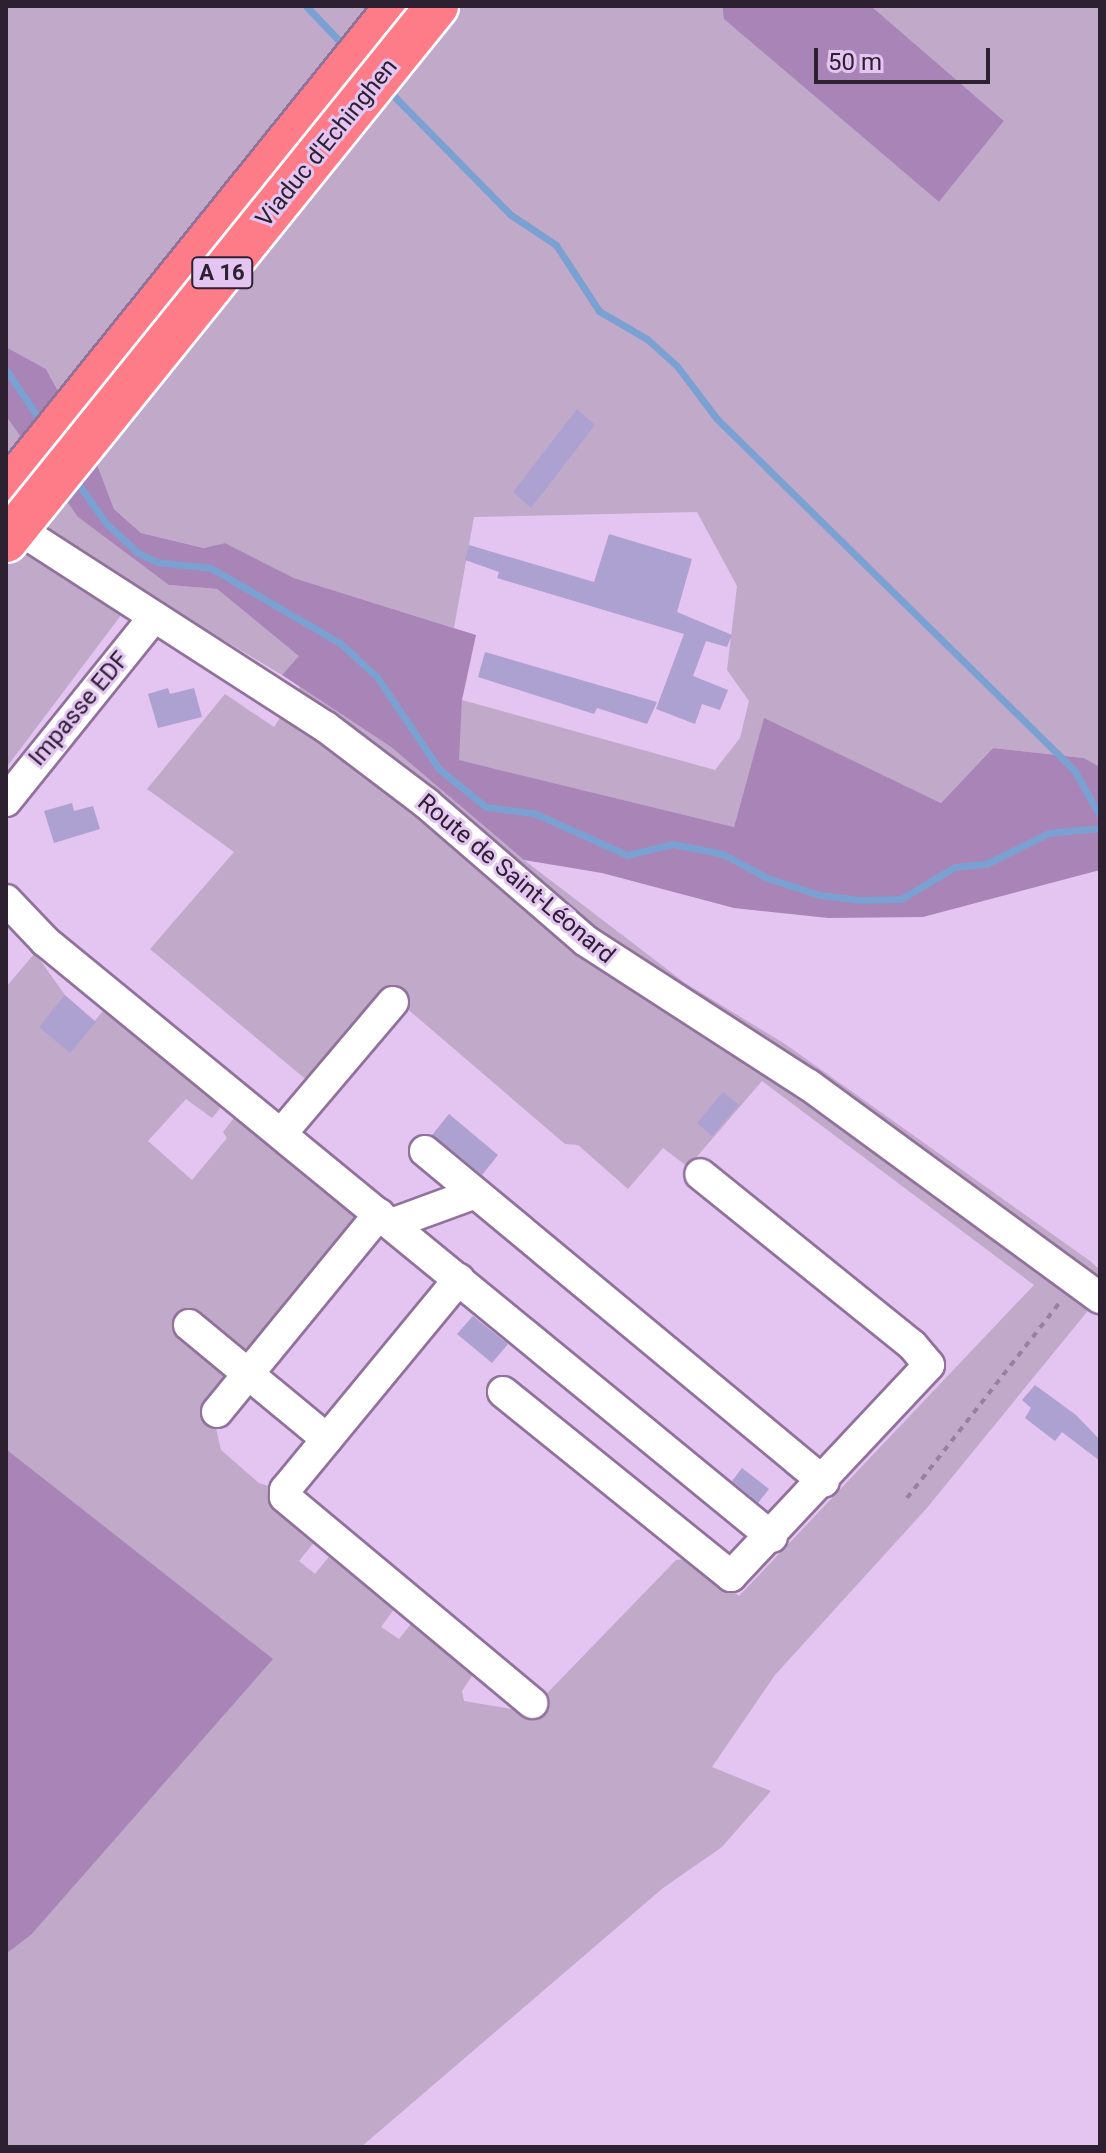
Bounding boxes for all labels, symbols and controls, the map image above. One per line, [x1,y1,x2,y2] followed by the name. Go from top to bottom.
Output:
[818,32,994,82] scale bar
[828,48,882,76] text: 50 m
[250,53,404,233] street label: Viaduc d'Echinghen
[190,255,254,291] road number: A 16
[23,646,135,772] street label: Impasse EDF
[412,788,620,970] street label: Route de Saint-Léonard

